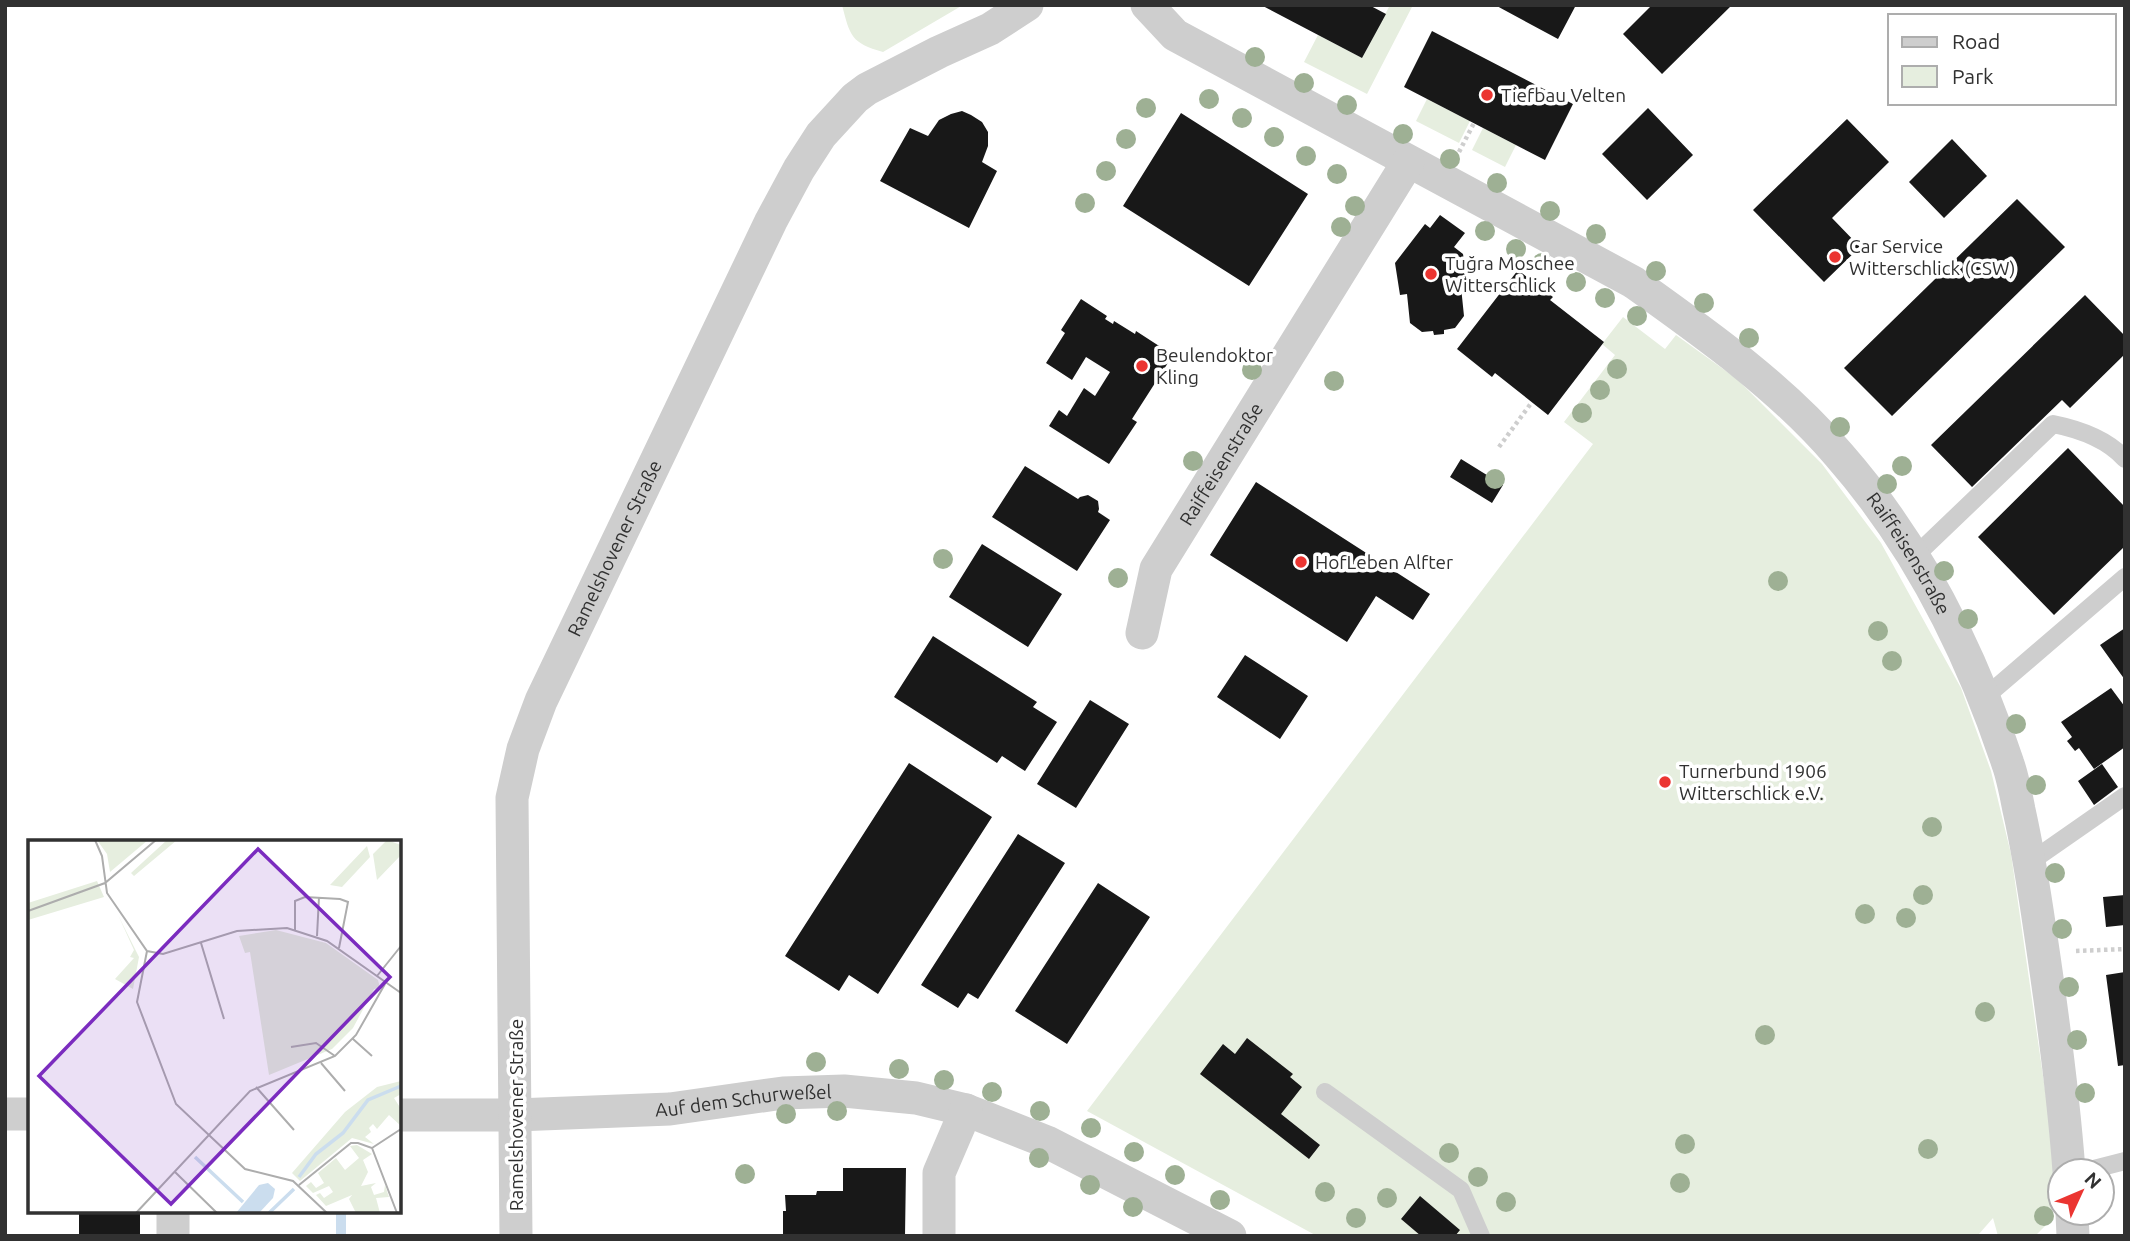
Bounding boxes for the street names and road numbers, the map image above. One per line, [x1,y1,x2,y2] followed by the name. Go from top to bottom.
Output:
[1175,399,1267,529] street label: Raiffeisenstraße
[563,456,666,640] street label: Ramelshovener Straße
[1862,488,1955,618] street label: Raiffeisenstraße
[505,1019,527,1211] street label: Ramelshovener Straße
[655,1080,832,1121] street label: Auf dem Schurweßel

